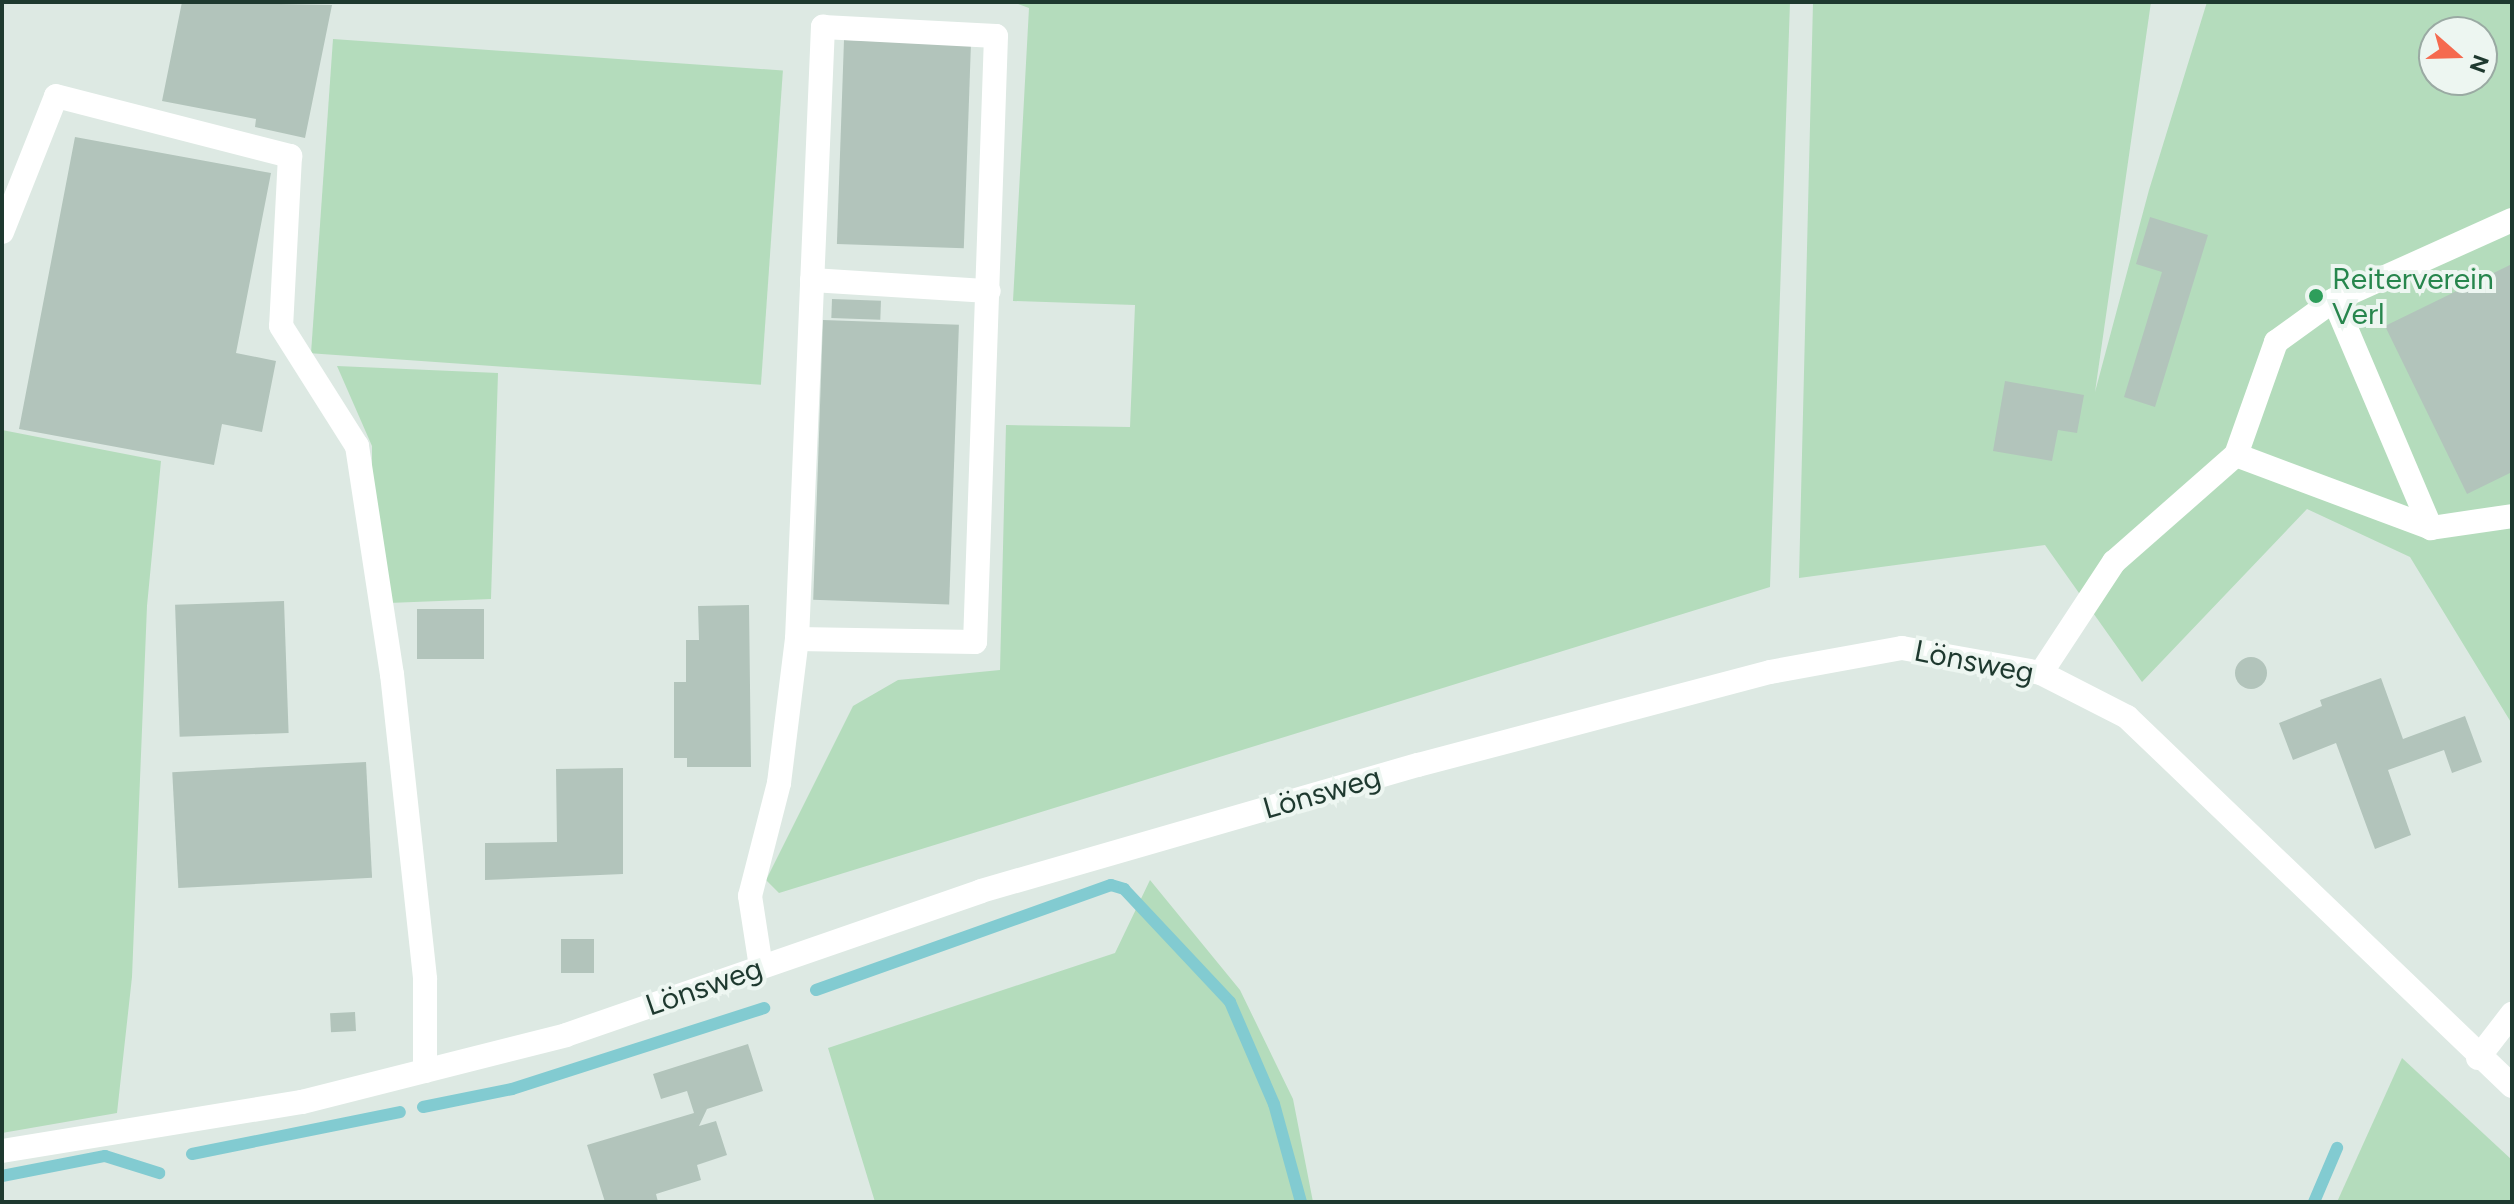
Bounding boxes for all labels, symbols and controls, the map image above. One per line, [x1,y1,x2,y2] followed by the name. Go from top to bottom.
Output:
[2418,16,2498,96] north arrow
[2464,51,2495,76] text: N
[2332,261,2494,332] place label: Reiterverein Verl
[2307,287,2325,305] marker: Reiterverein Verl
[1911,633,2037,691] street label: Lönsweg
[1259,759,1385,827] street label: Lönsweg
[641,950,767,1024] street label: Lönsweg

